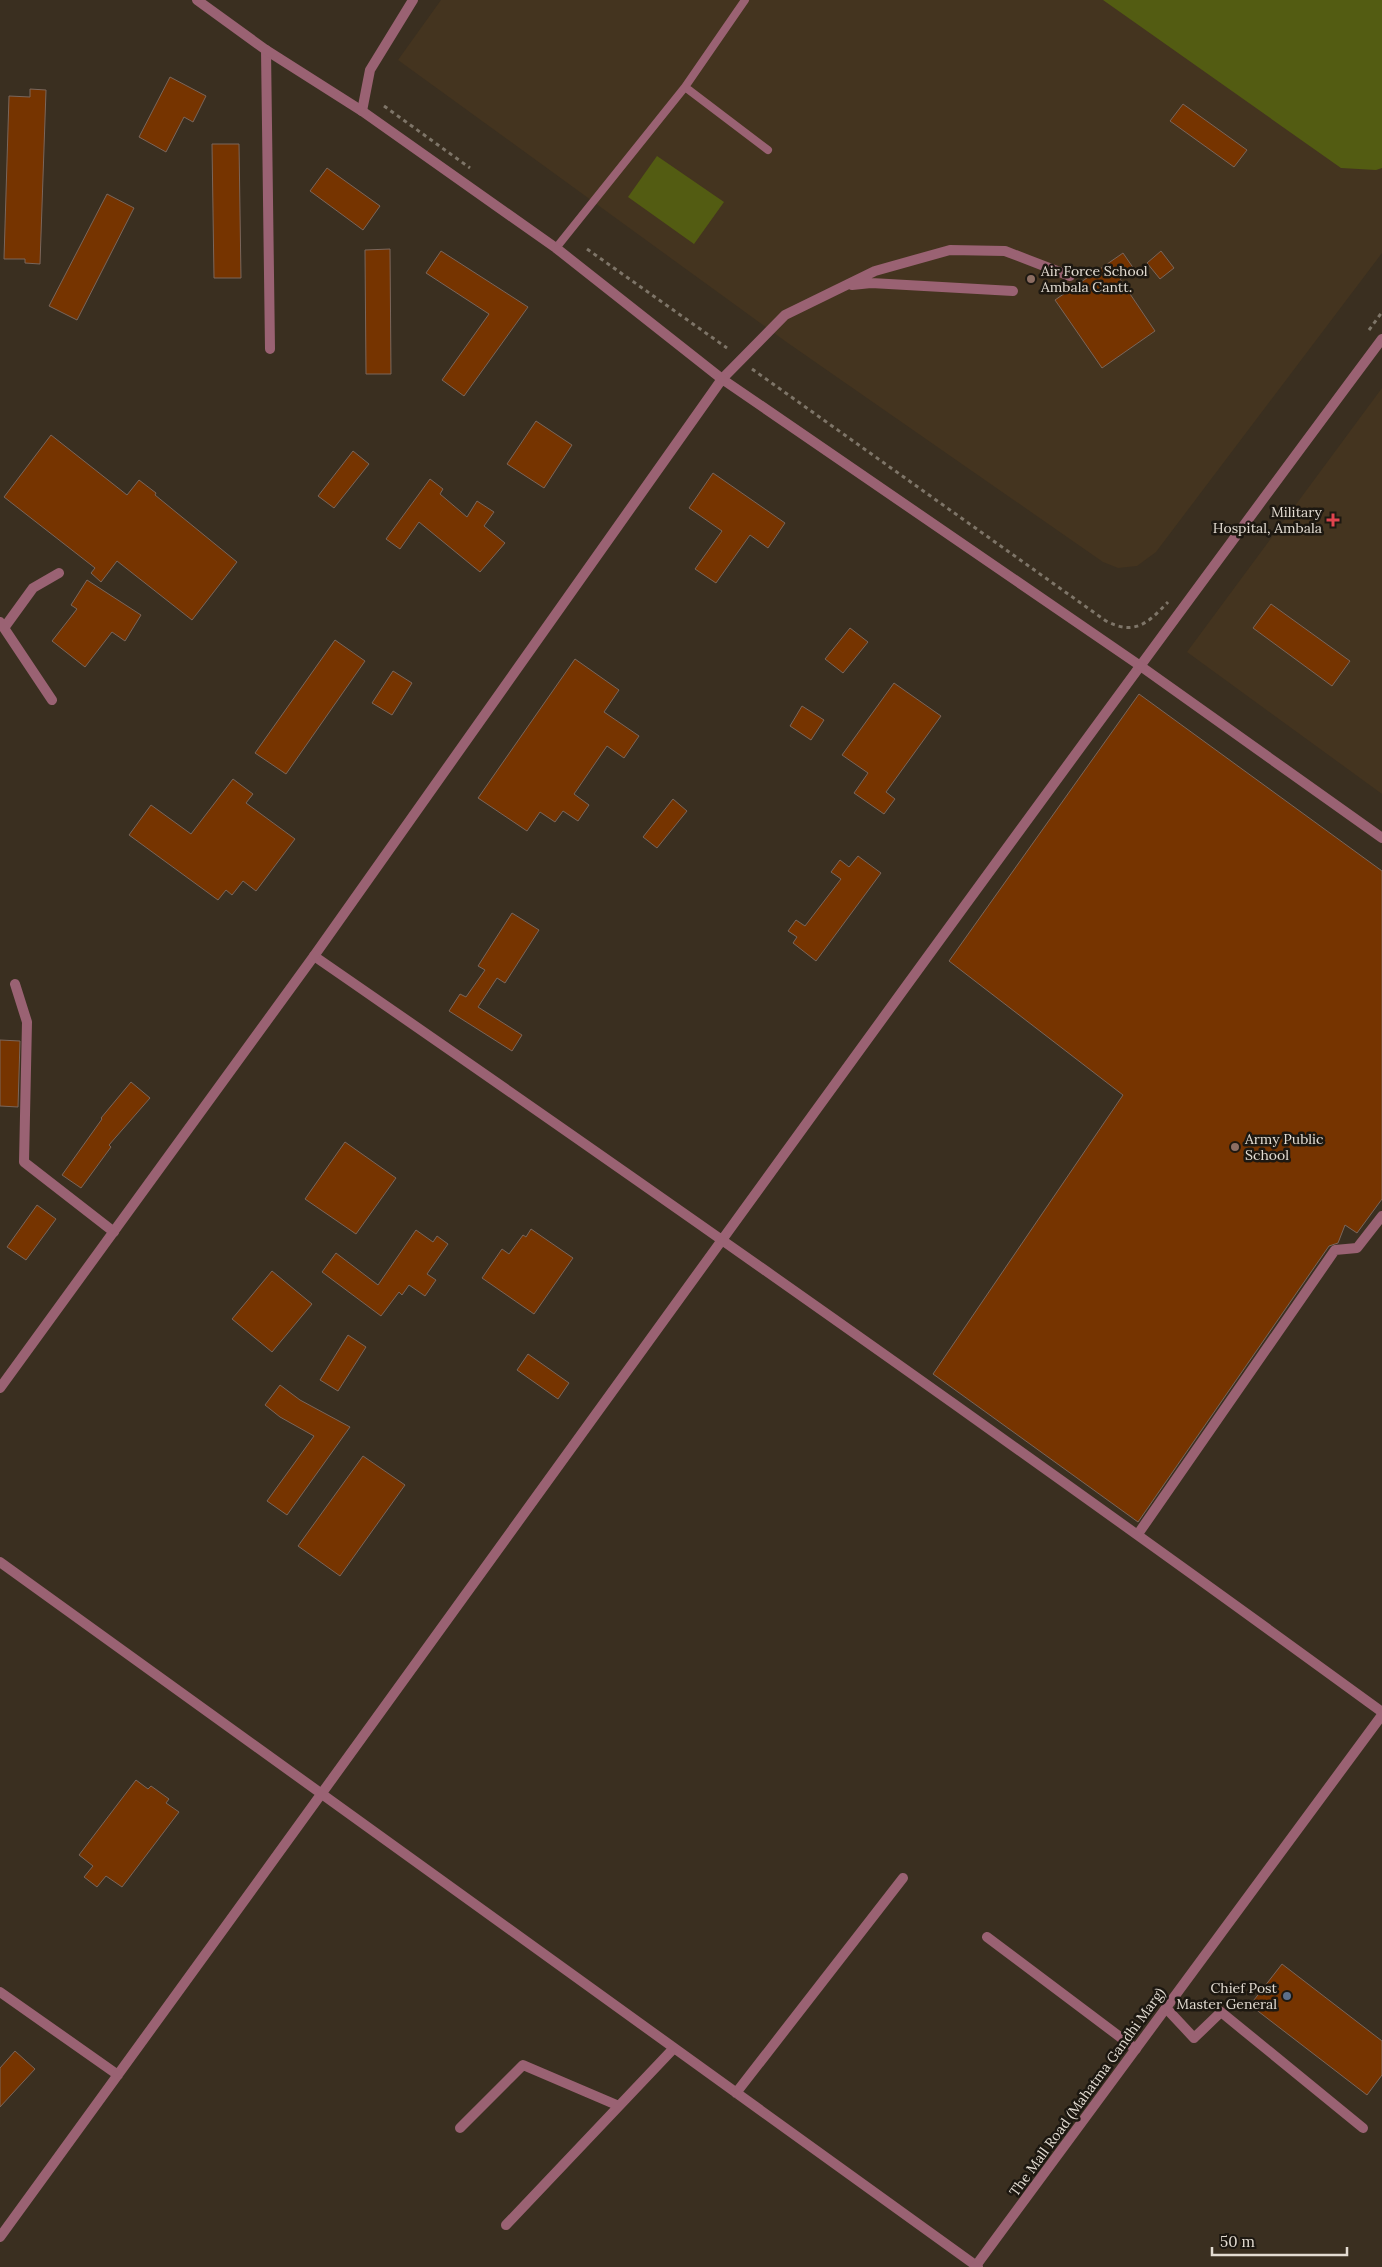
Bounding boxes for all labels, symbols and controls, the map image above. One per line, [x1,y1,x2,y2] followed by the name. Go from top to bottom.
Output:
[1040,262,1148,296] place label: Air Force School Ambala Cantt.
[1025,273,1037,285] marker: Air Force School Ambala Cantt.
[1213,503,1323,537] place label: Military Hospital, Ambala
[1326,513,1340,527] marker: Military Hospital, Ambala
[1244,1130,1324,1164] place label: Army Public School
[1229,1141,1241,1153] marker: Army Public School
[1176,1979,1278,2013] place label: Chief Post Master General
[1005,1984,1169,2200] street label: The Mall Road (Mahatma Gandhi Marg)
[1281,1990,1293,2002] marker: Chief Post Master General
[1212,2224,1347,2256] scale bar
[1220,2232,1255,2251] text: 50 m

